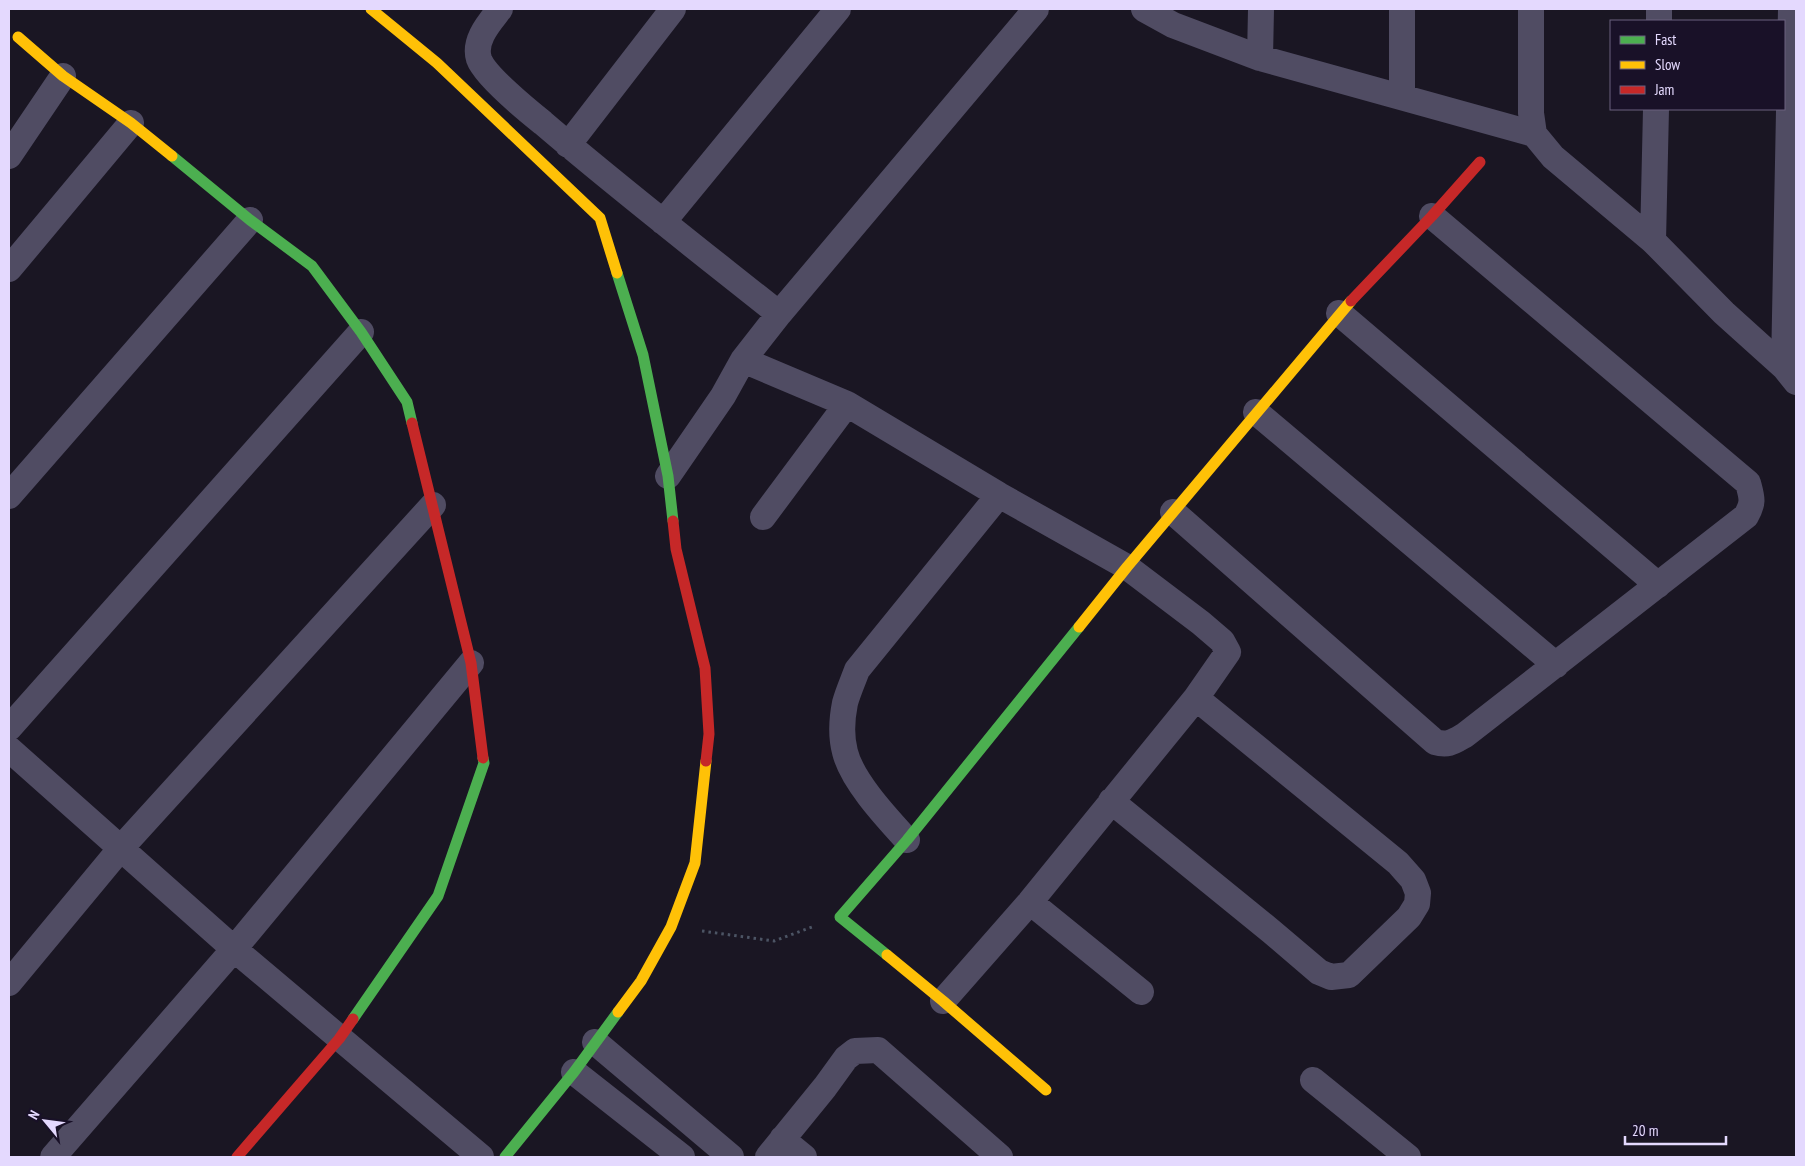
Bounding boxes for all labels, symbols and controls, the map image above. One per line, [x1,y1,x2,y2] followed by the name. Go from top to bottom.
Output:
[1610,20,1785,110] legend
[1655,30,1676,49] text: Fast
[1655,55,1680,74] text: Slow
[1654,80,1674,99] text: Jam
[20,1096,70,1146] north arrow
[24,1107,43,1122] text: N
[1625,1114,1726,1146] scale bar
[1632,1121,1658,1140] text: 20 m

